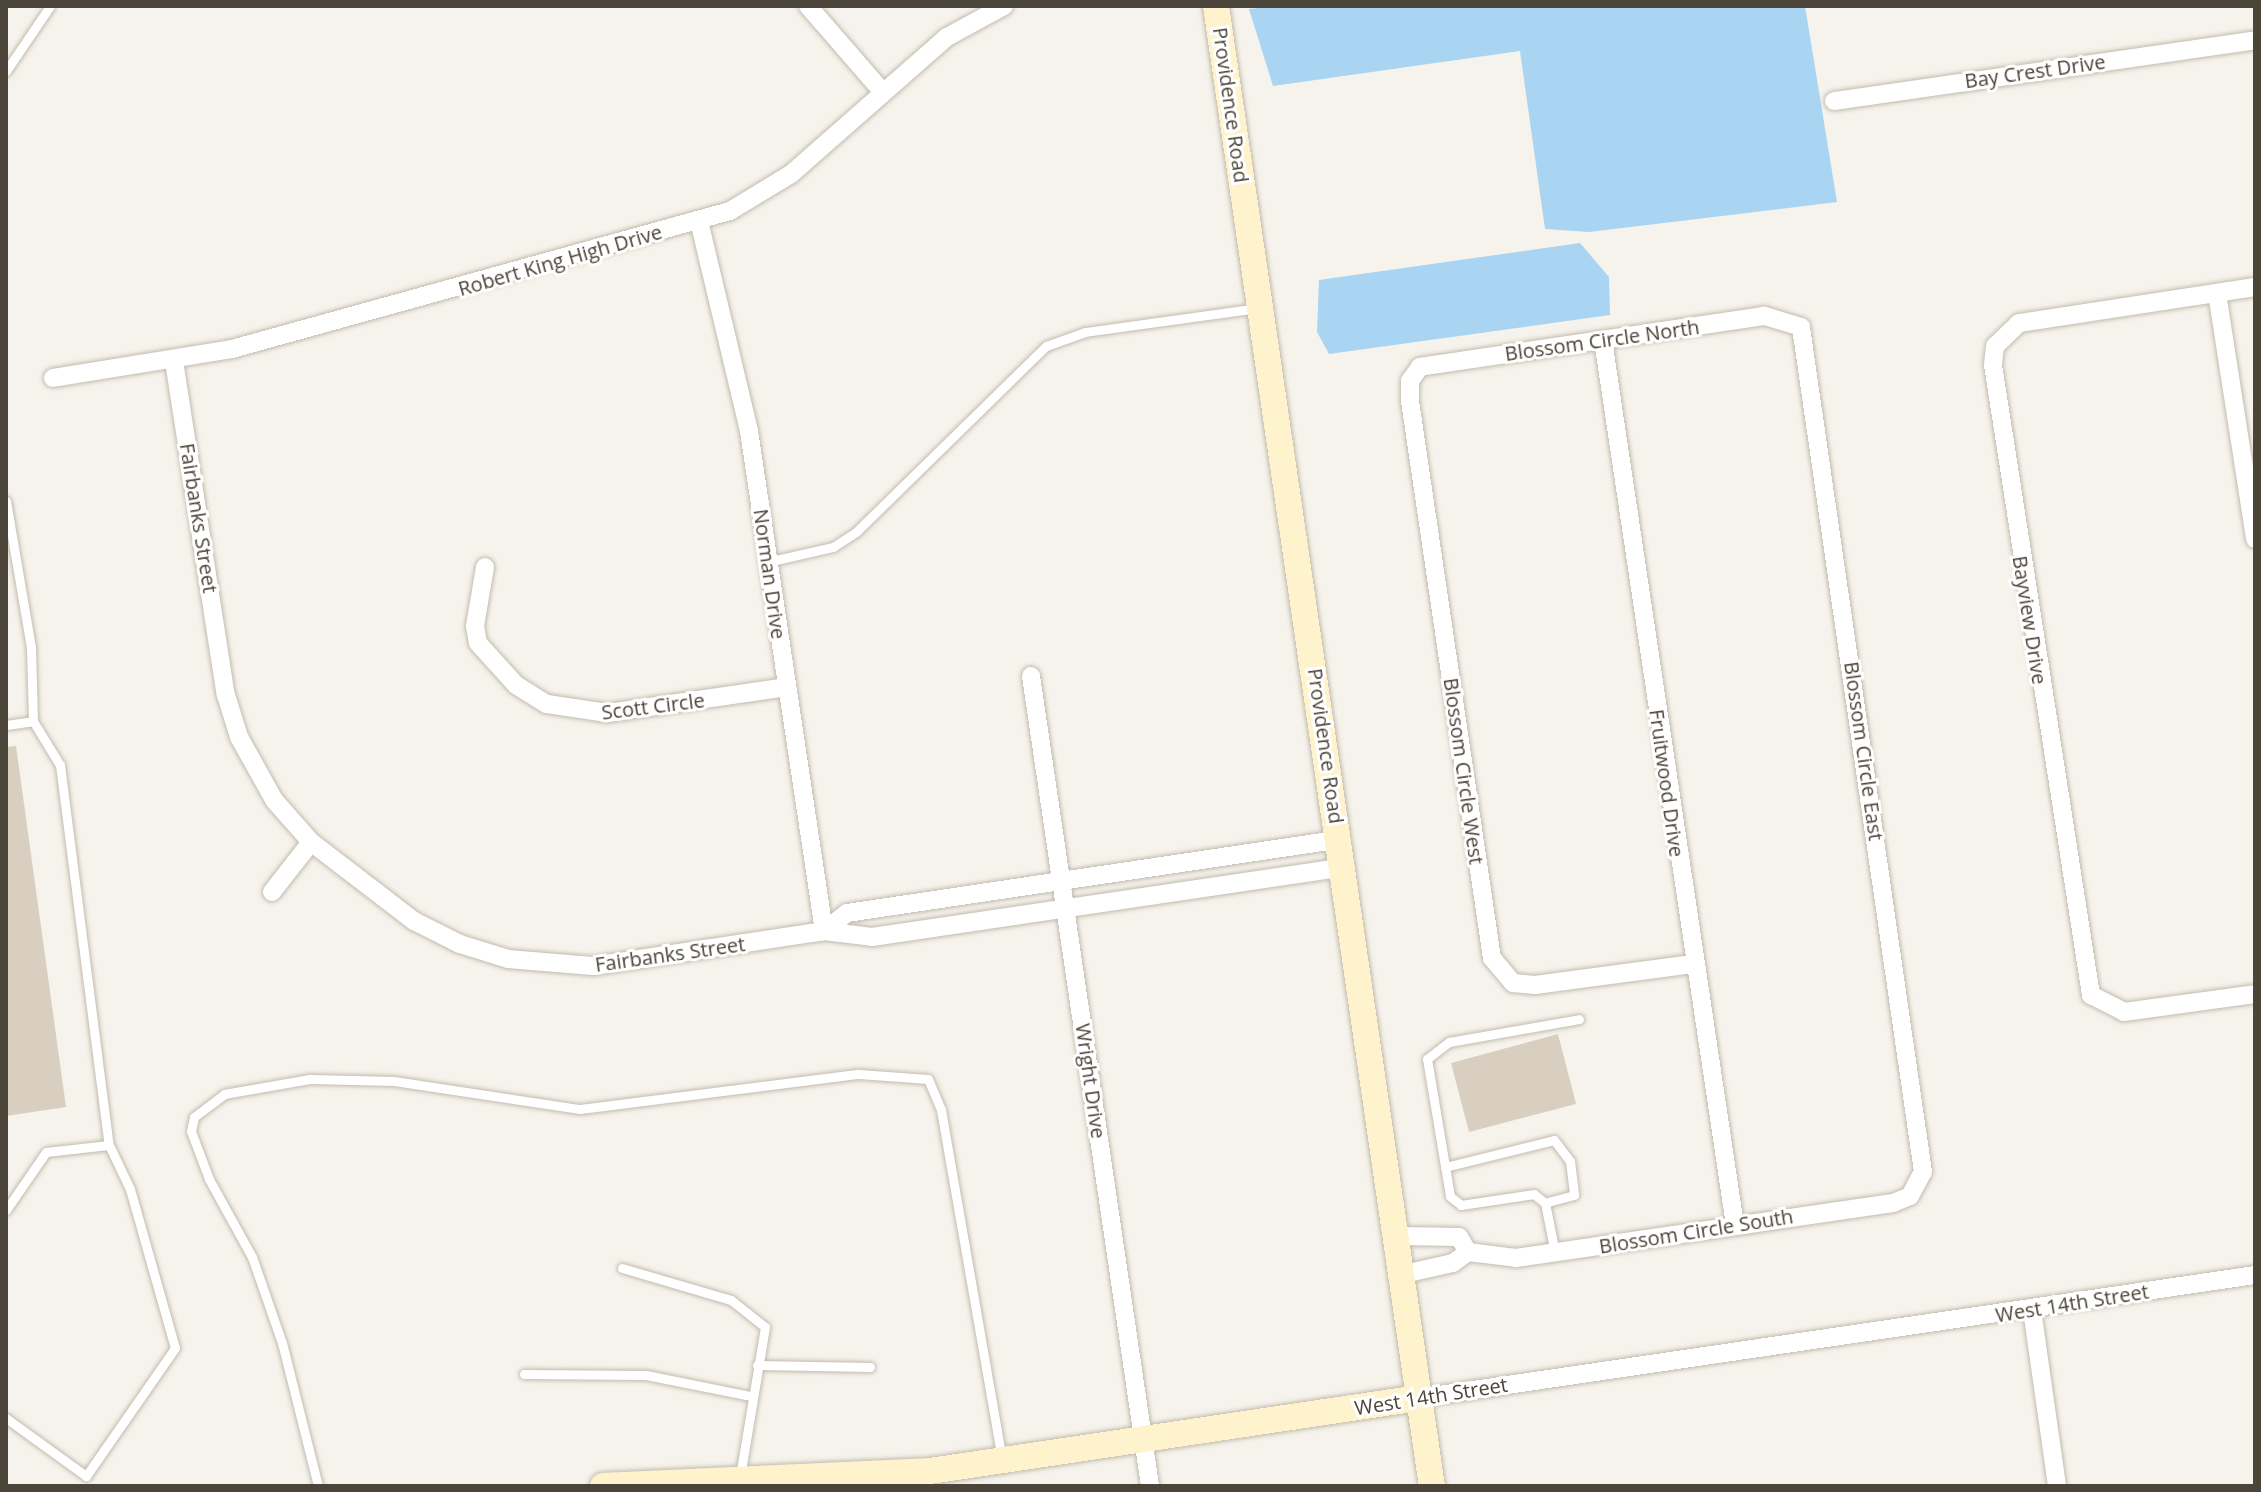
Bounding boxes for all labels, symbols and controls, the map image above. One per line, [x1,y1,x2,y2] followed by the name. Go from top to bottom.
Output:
[1208,26,1254,184] street label: Providence Road
[1963,49,2107,93] street label: Bay Crest Drive
[455,219,665,301] street label: Robert King High Drive
[1503,314,1701,366] street label: Blossom Circle North
[175,441,223,595] street label: Fairbanks Street
[749,507,791,641] street label: Norman Drive
[2008,554,2052,686] street label: Bayview Drive
[1840,660,1888,842] street label: Blossom Circle East
[1303,667,1349,825] street label: Providence Road
[1439,676,1489,866] street label: Blossom Circle West
[600,688,706,724] street label: Scott Circle
[1645,708,1689,858] street label: Fruitwood Drive
[593,932,747,976] street label: Fairbanks Street
[1071,1022,1111,1140] street label: Wright Drive
[1597,1204,1795,1258] street label: Blossom Circle South
[1994,1279,2150,1327] street label: West 14th Street
[1353,1372,1509,1420] street label: West 14th Street

